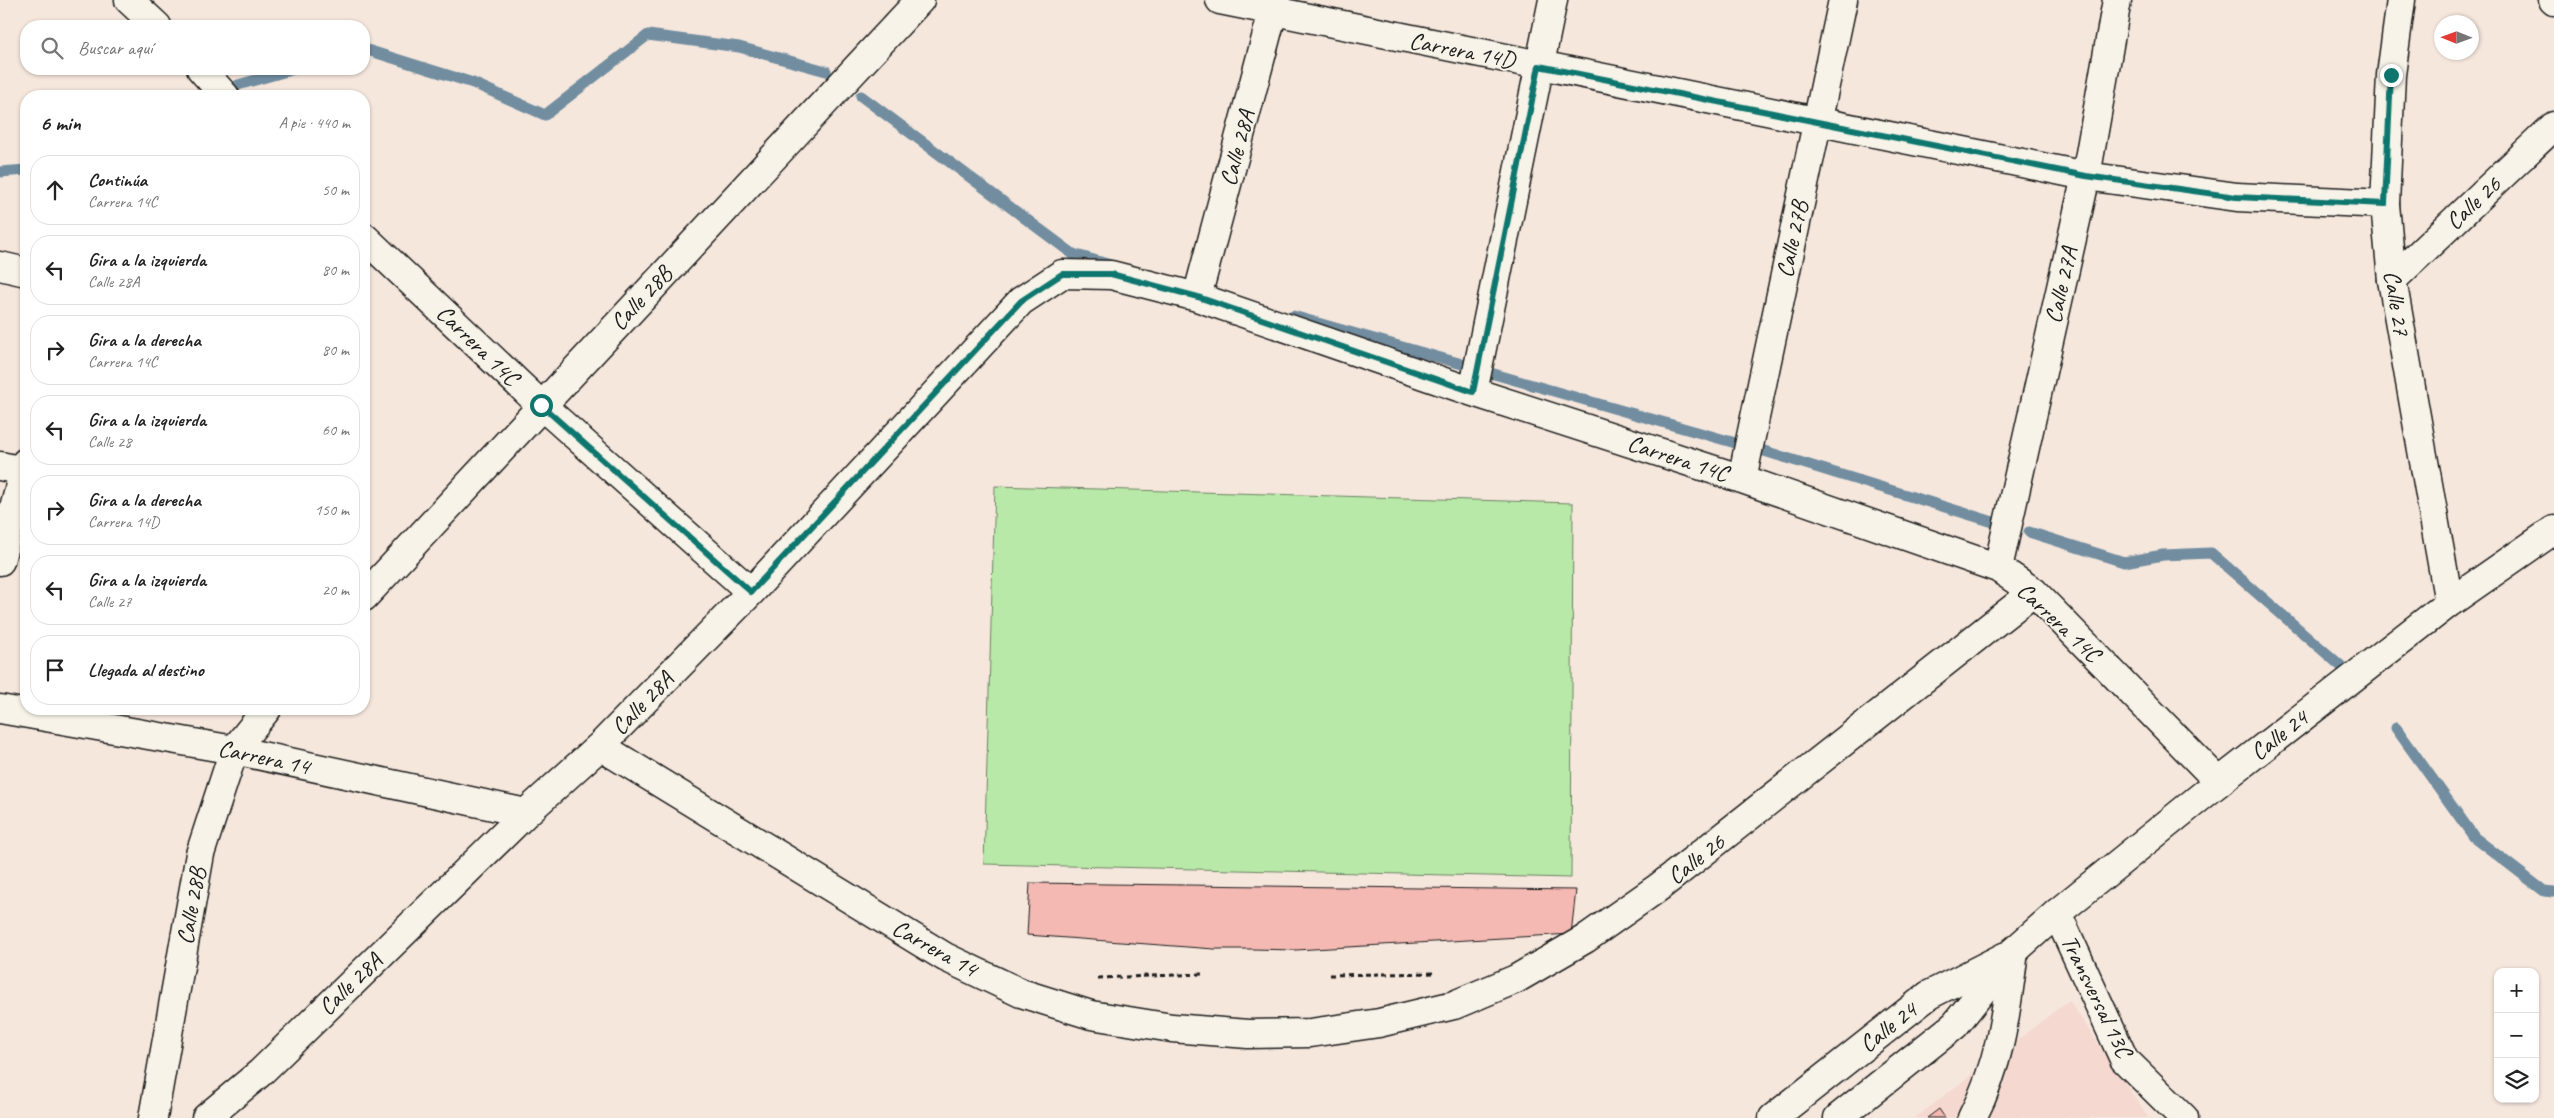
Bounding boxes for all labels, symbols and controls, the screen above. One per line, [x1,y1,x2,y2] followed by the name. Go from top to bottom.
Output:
[2434,15,2479,60] north arrow
[20,20,370,75] search box
[1407,25,1519,75] street label: Carrera 14D
[38,34,66,62] icon: search
[78,36,152,60] text: Buscar aquí
[2380,64,2403,87] route end
[1213,106,1262,189] street label: Calle 28A
[40,110,81,136] text: 6 min
[279,113,350,133] text: A pie · 440 m
[88,168,147,192] text: Continúa
[2439,169,2508,236] street label: Calle 26
[41,176,69,204] icon: ahead
[322,180,349,200] text: 50 m
[88,192,157,212] text: Carrera 14C
[1769,196,1815,280] street label: Calle 27B
[2038,243,2085,326] street label: Calle 27A
[88,248,206,272] text: Gira a la izquierda
[41,256,69,284] icon: left
[604,258,679,337] street label: Calle 28B
[322,260,349,280] text: 80 m
[2377,268,2417,339] street label: Calle 27
[88,272,139,292] text: Calle 28A
[430,298,528,394] street label: Carrera 14C
[88,328,201,352] text: Gira a la derecha
[41,336,69,364] icon: right
[322,340,349,360] text: 80 m
[88,352,157,372] text: Carrera 14C
[530,394,553,417] route start
[88,408,206,432] text: Gira a la izquierda
[41,416,69,444] icon: left
[322,420,349,440] text: 60 m
[1624,428,1735,489] street label: Carrera 14C
[88,432,131,452] text: Calle 28
[88,488,201,512] text: Gira a la derecha
[41,496,69,524] icon: right
[315,500,349,520] text: 150 m
[88,512,159,532] text: Carrera 14D
[88,568,206,592] text: Gira a la izquierda
[41,576,69,604] icon: left
[2011,576,2109,670] street label: Carrera 14C
[322,580,349,600] text: 20 m
[88,592,131,612] text: Calle 27
[41,656,69,684] icon: arrive
[88,658,204,682] text: Llegada al destino
[604,664,680,741] street label: Calle 28A
[2244,702,2316,767] street label: Calle 24
[215,733,315,782] street label: Carrera 14
[1661,826,1732,891] street label: Calle 26
[169,864,213,947] street label: Calle 28B
[887,912,985,985] street label: Carrera 14
[2055,930,2141,1064] street label: Transversal 13C
[312,946,389,1022] street label: Calle 28A
[2494,968,2539,1103] map controls
[2494,968,2539,1013] button: +
[1853,994,1925,1059] street label: Calle 24
[2494,1013,2539,1058] button: −
[2494,1058,2539,1103] button: layers

